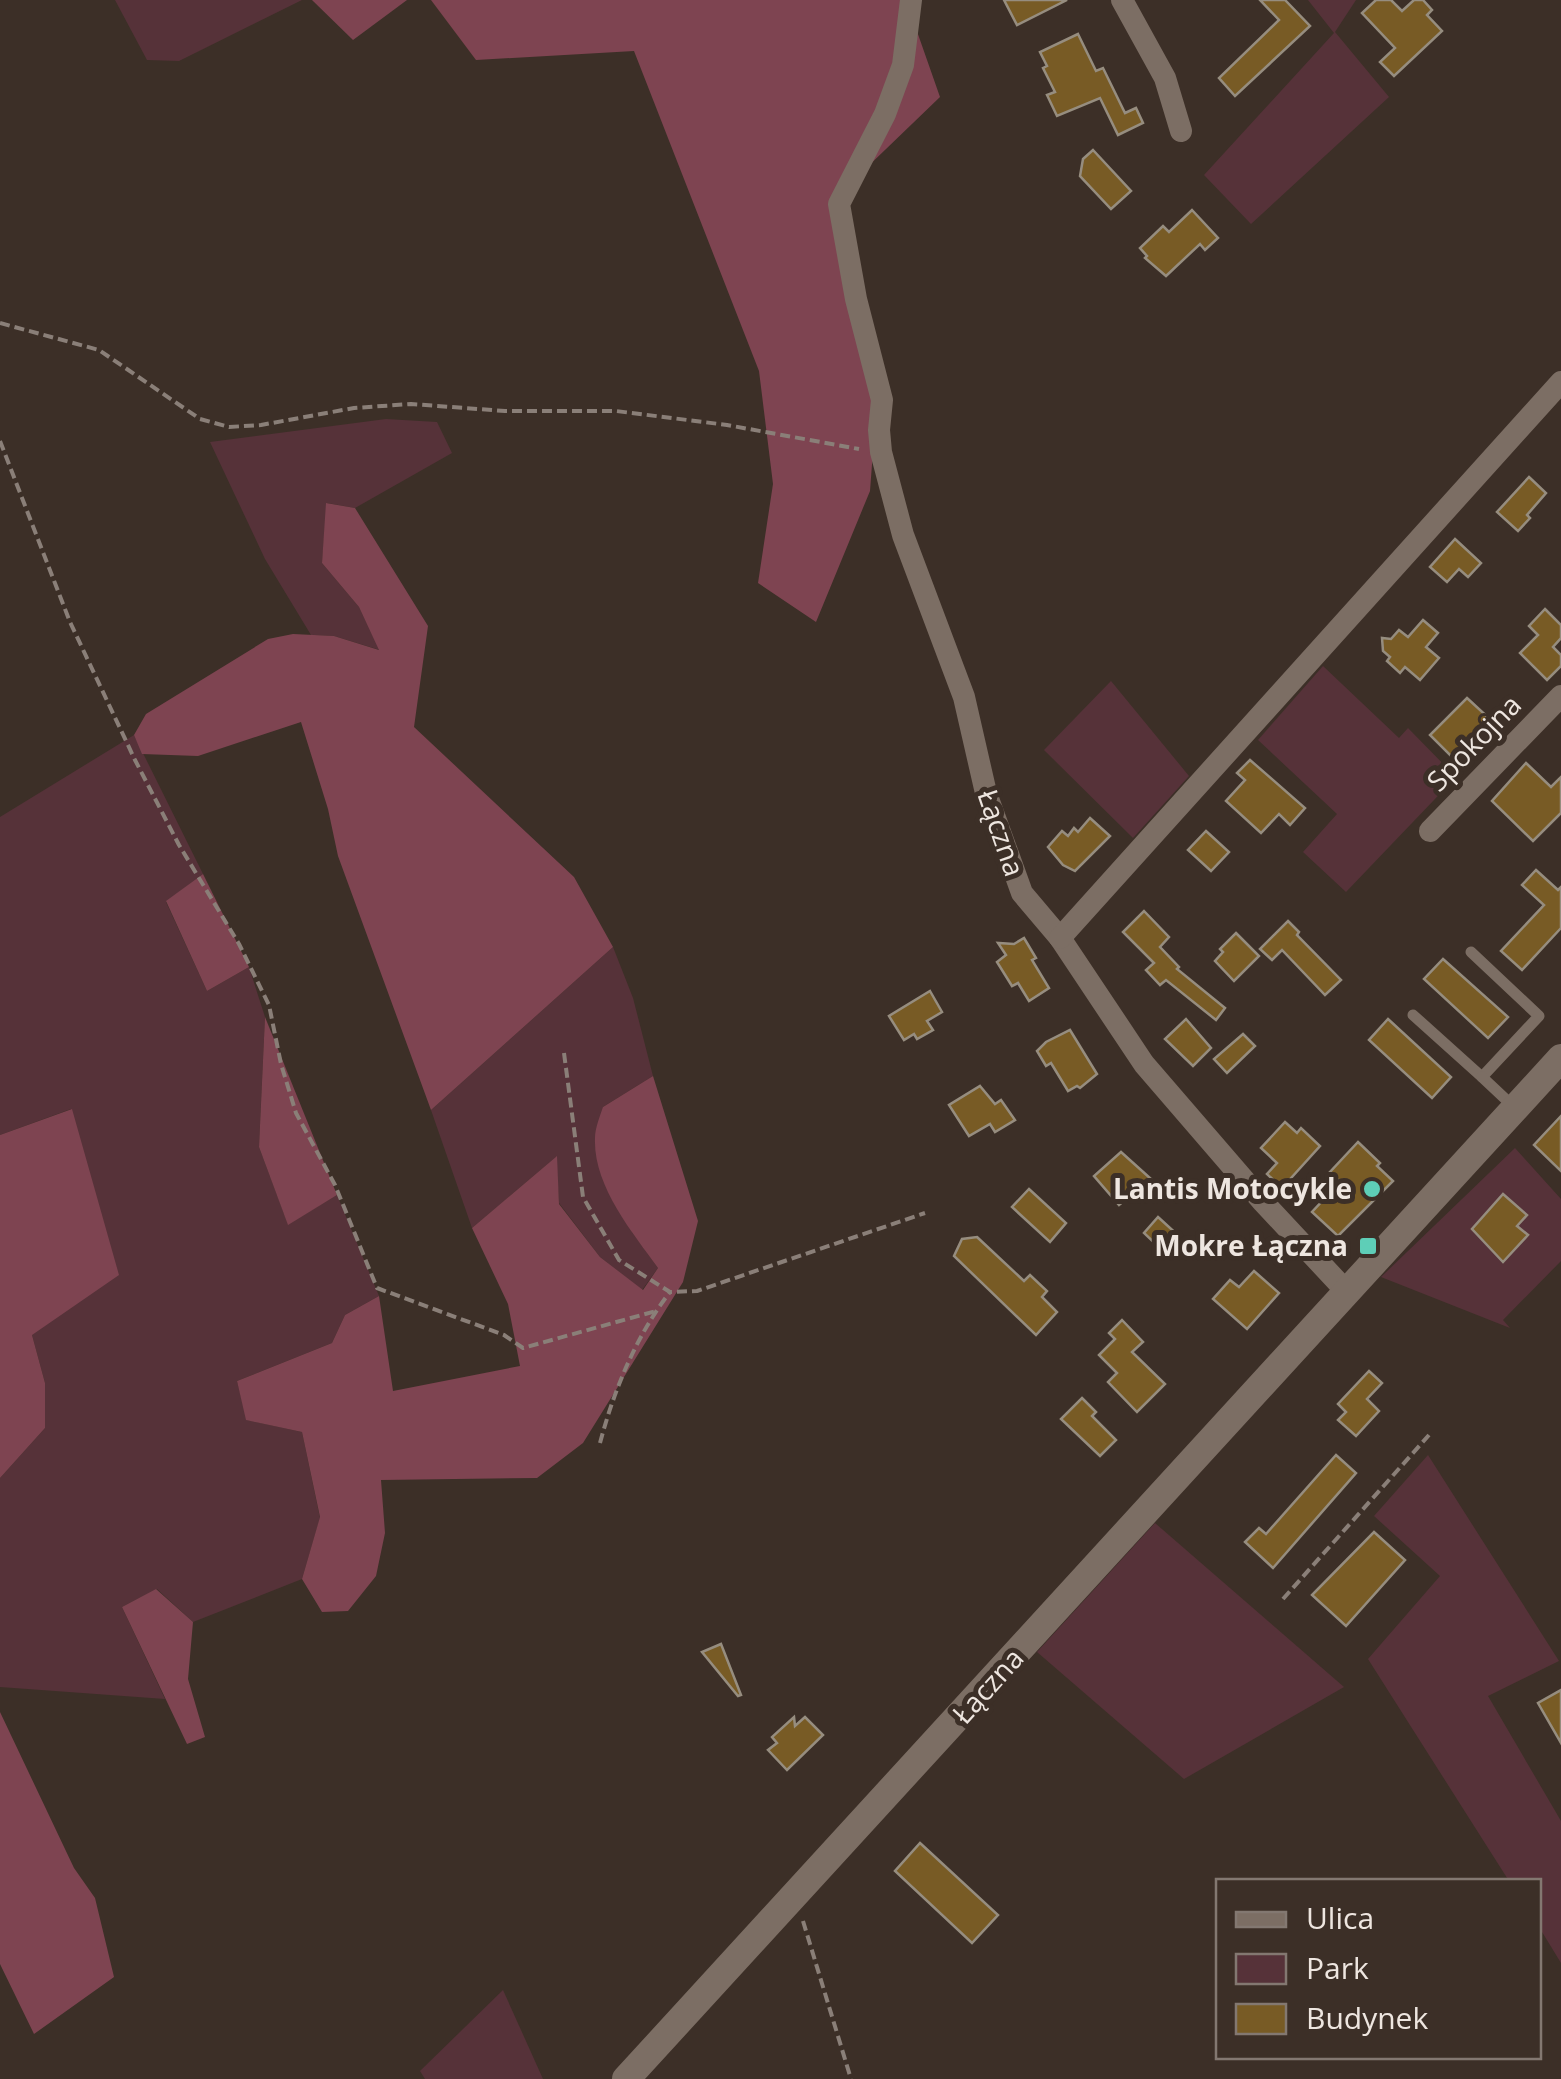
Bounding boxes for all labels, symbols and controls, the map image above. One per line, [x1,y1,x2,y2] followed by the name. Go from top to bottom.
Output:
[1418,686,1529,799] street label: Spokojna
[969,784,1034,881] street label: Łączna
[1113,1169,1352,1207] place label: Lantis Motocykle
[1361,1178,1383,1200] marker: Lantis Motocykle
[1154,1226,1348,1264] place label: Mokre Łączna
[1357,1235,1379,1257] marker: Mokre Łączna
[943,1639,1031,1731] street label: Łączna
[1216,1879,1541,2059] legend
[1306,1897,1374,1938] text: Ulica
[1306,1947,1369,1988] text: Park
[1306,1997,1428,2038] text: Budynek

